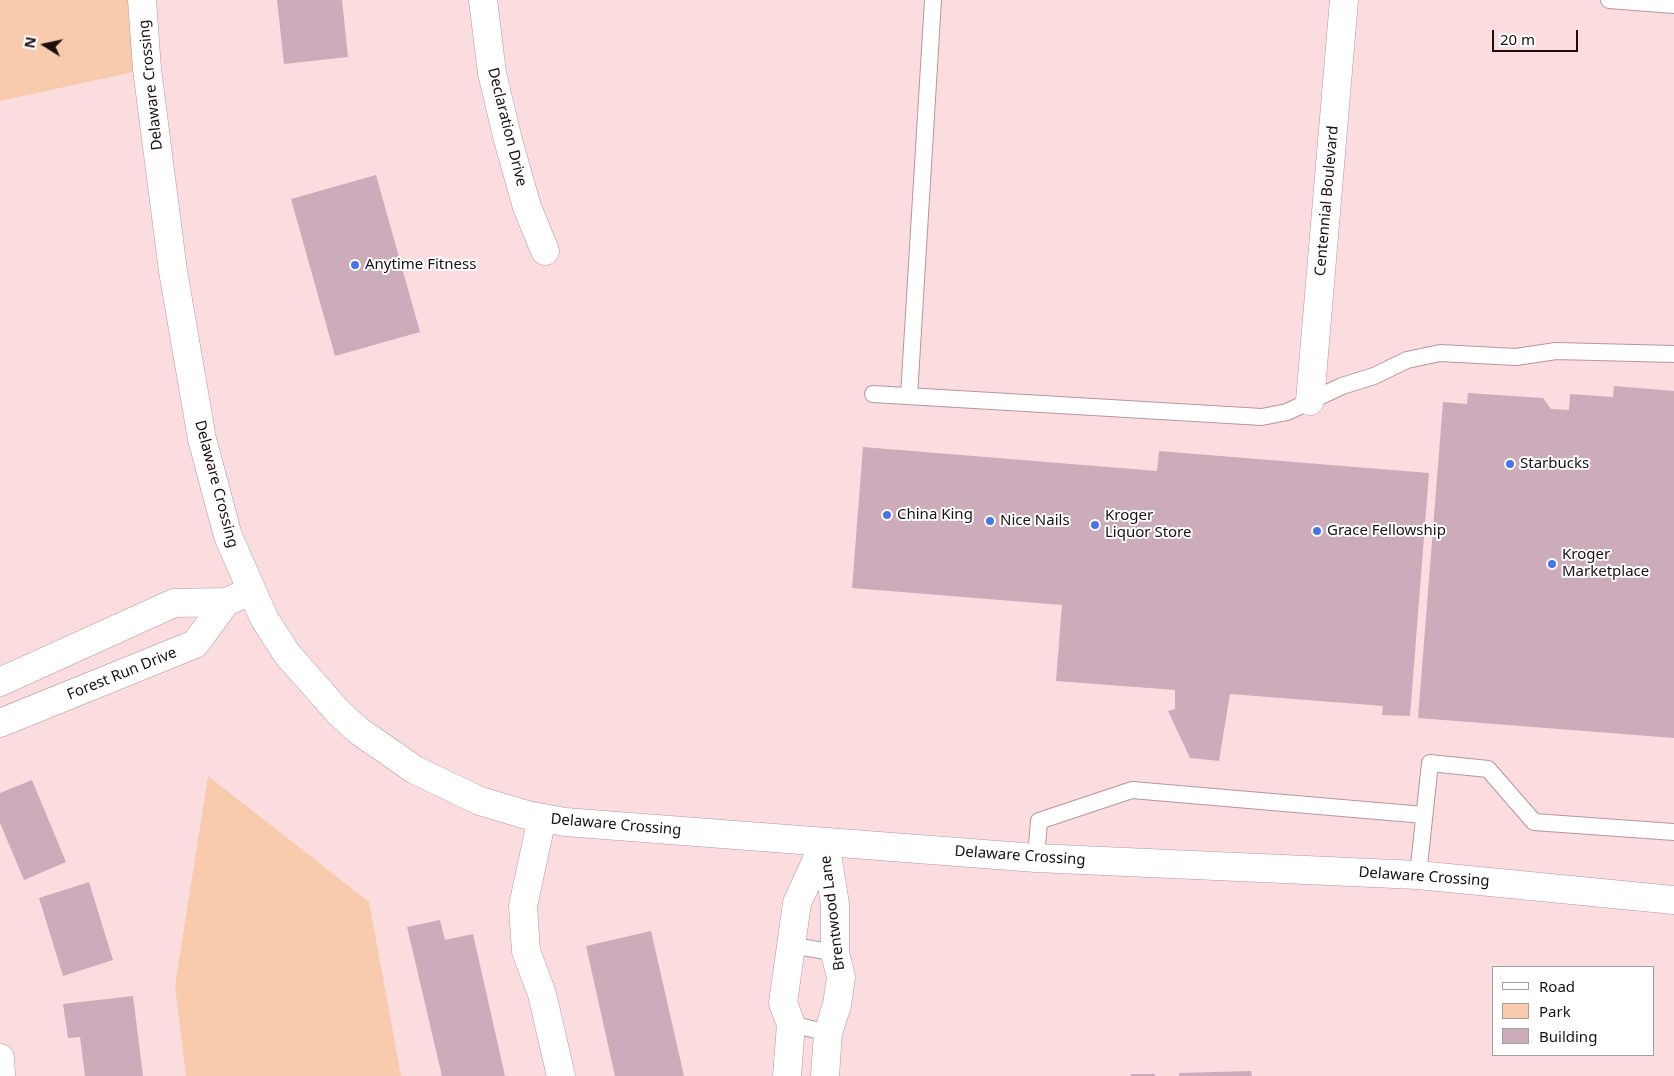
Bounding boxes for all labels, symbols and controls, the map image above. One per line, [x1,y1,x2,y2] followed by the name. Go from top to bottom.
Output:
[135,19,167,151] street label: Delaware Crossing
[20,20,70,70] north arrow
[1494,20,1580,52] scale bar
[1500,29,1535,49] text: 20 m
[19,35,40,50] text: N
[484,66,530,188] street label: Declaration Drive
[1311,125,1343,277] street label: Centennial Boulevard
[365,256,476,274] place label: Anytime Fitness
[349,259,361,271] marker: Anytime Fitness
[190,418,242,550] street label: Delaware Crossing
[1520,455,1589,473] place label: Starbucks
[1504,458,1516,470] marker: Starbucks
[897,506,973,524] place label: China King
[1105,507,1191,542] place label: Kroger Liquor Store
[881,509,893,521] marker: China King
[1000,512,1070,530] place label: Nice Nails
[984,515,996,527] marker: Nice Nails
[1089,519,1101,531] marker: Kroger Liquor Store
[1327,522,1446,540] place label: Grace Fellowship
[1311,525,1323,537] marker: Grace Fellowship
[1562,546,1649,581] place label: Kroger Marketplace
[1546,558,1558,570] marker: Kroger Marketplace
[65,644,179,704] street label: Forest Run Drive
[550,810,682,840] street label: Delaware Crossing
[954,842,1086,870] street label: Delaware Crossing
[817,854,849,972] street label: Brentwood Lane
[1358,863,1490,891] street label: Delaware Crossing
[1492,966,1654,1056] legend
[1539,976,1575,996] text: Road
[1539,1001,1571,1021] text: Park
[1539,1026,1597,1046] text: Building

